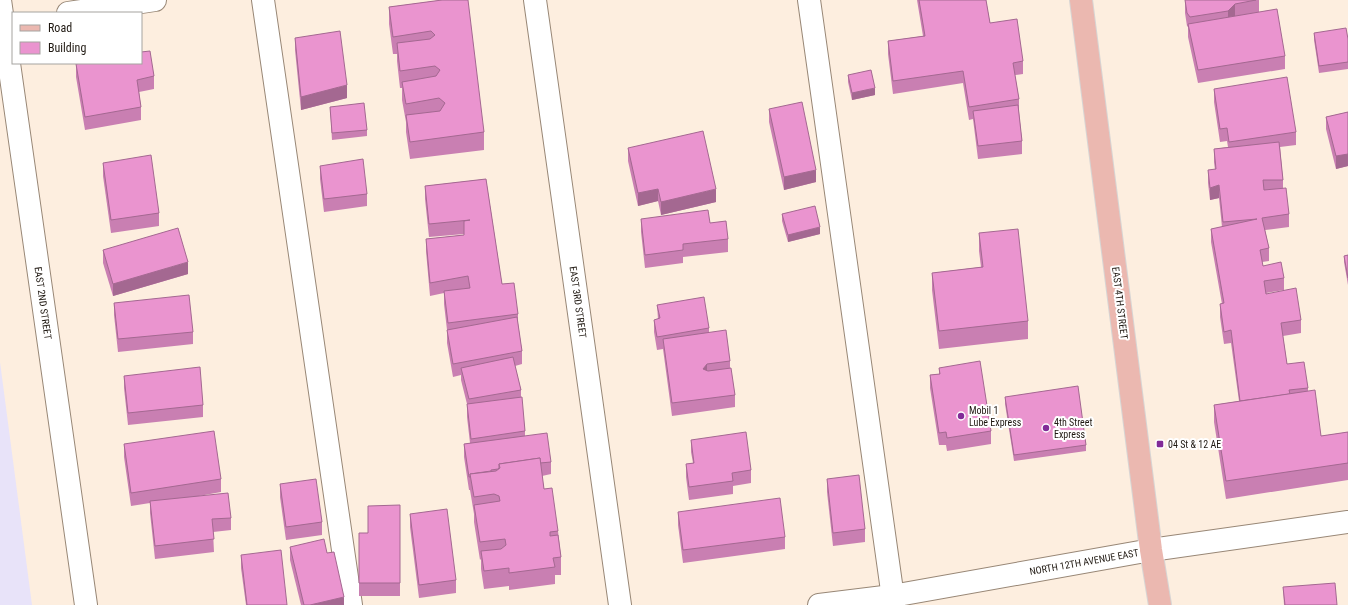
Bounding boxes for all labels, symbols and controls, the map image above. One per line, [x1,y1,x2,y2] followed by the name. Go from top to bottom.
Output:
[12,12,142,64] legend
[48,21,72,35] text: Road
[48,41,86,55] text: Building
[568,265,588,339] street label: EAST 3RD STREET
[32,266,54,340] street label: EAST 2ND STREET
[1110,266,1130,340] street label: EAST 4TH STREET
[969,405,1022,428] place label: Mobil 1 Lube Express
[956,411,966,421] marker: Mobil 1 Lube Express
[1054,417,1092,440] place label: 4th Street Express
[1041,423,1051,433] marker: 4th Street Express
[1155,439,1165,449] marker: 04 St & 12 AE
[1168,439,1221,450] place label: 04 St & 12 AE
[1029,547,1139,577] street label: NORTH 12TH AVENUE EAST

